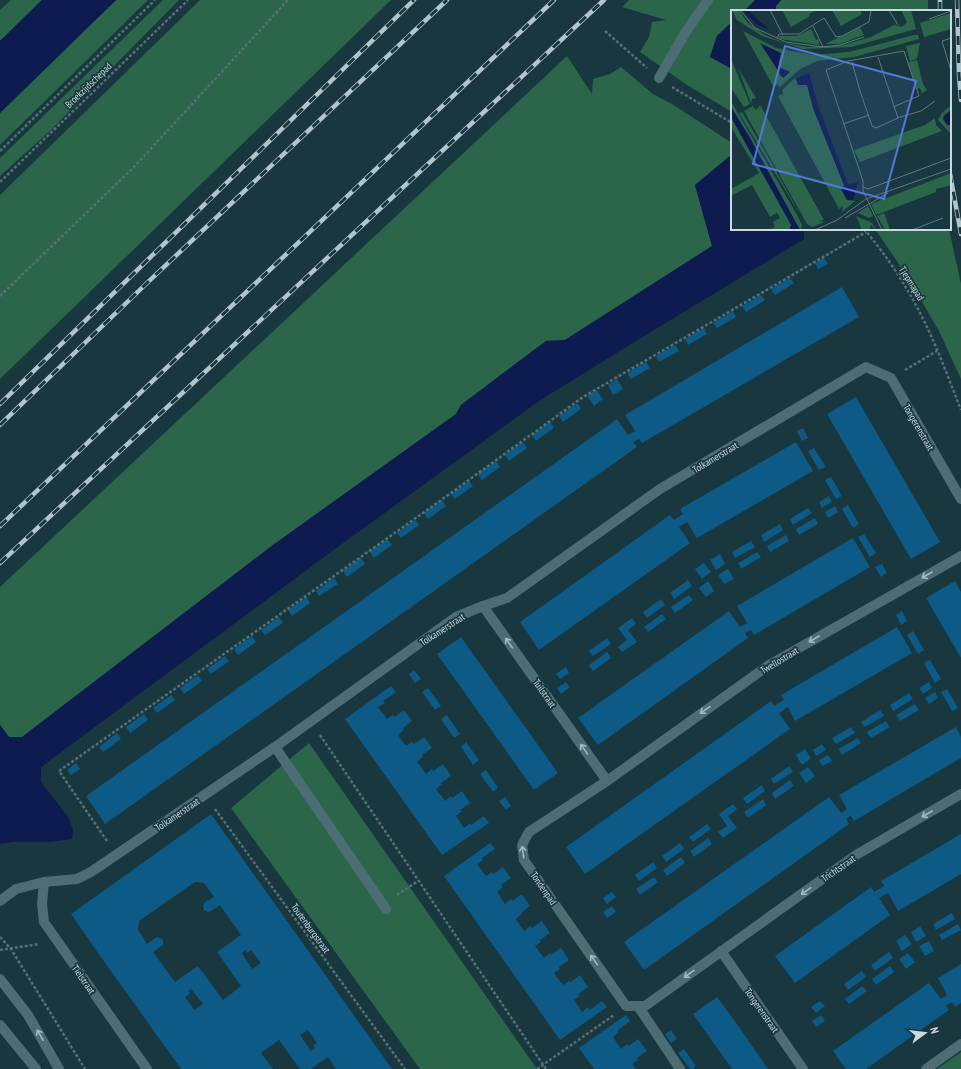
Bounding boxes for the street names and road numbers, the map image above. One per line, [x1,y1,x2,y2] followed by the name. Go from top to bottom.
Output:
[62,60,115,111] street label: Broekzijdschepad
[896,264,927,303] street label: Tjepmapad
[900,402,937,453] street label: Tongerenstraat
[690,439,741,476] street label: Tolkamerstraat
[417,610,467,649] street label: Tolkamerstraat
[758,644,801,677] street label: Twellostraat
[530,676,559,710] street label: Tuilstraat
[153,795,202,834] street label: Tolkamerstraat
[819,852,858,885] street label: Trichtstraat
[527,869,560,907] street label: Tondenpad
[288,901,333,956] street label: Toutenburgstraat
[69,962,98,997] street label: Tielstraat
[742,985,782,1035] street label: Tongerenstraat

